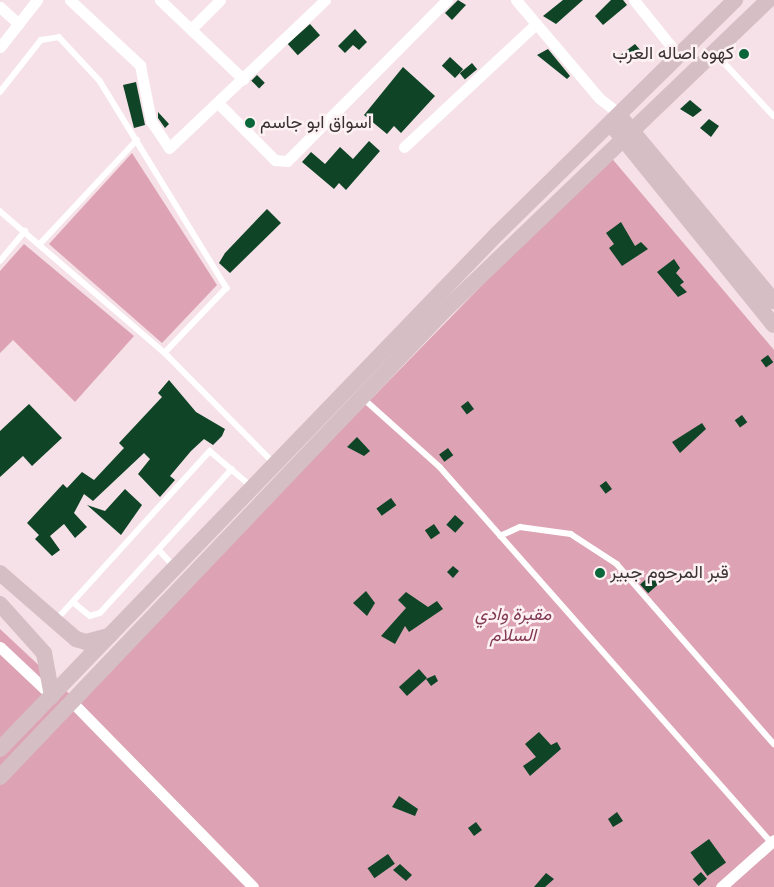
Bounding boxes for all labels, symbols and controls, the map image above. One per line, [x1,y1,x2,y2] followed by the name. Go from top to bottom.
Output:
[612,43,734,65] place label: كهوه اصاله العرب
[738,48,750,60] marker: كهوه اصاله العرب
[260,112,372,134] place label: اسواق ابو جاسم
[244,117,256,129] marker: اسواق ابو جاسم
[610,562,729,584] place label: قبر المرحوم جبير
[594,567,606,579] marker: قبر المرحوم جبير
[475,605,551,648] park label: مقبرة وادي السلام

